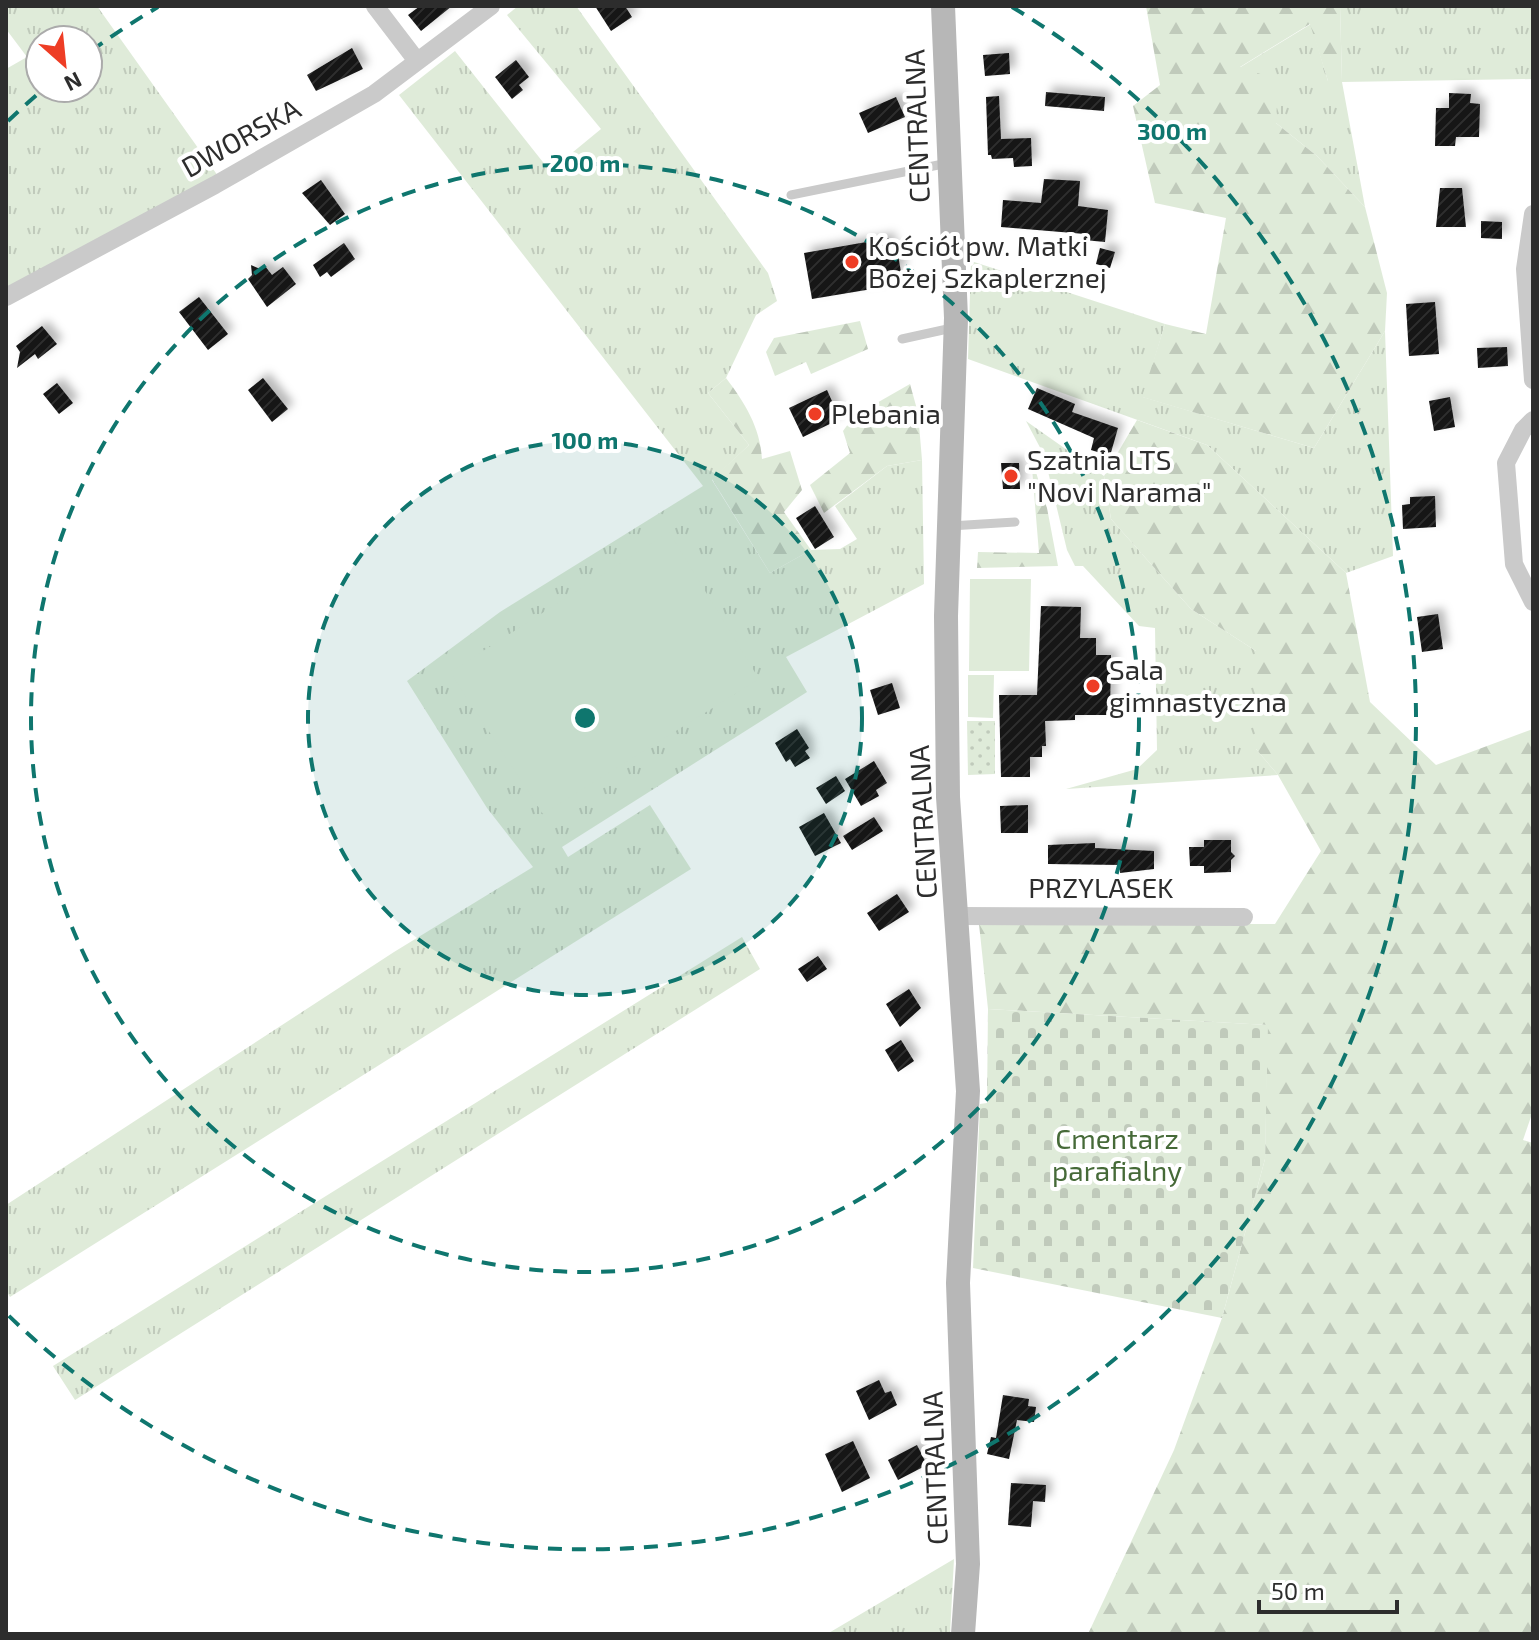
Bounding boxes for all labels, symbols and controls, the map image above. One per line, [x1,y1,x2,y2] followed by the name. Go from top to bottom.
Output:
[24,24,104,104] north arrow
[896,48,936,204] street label: CENTRALNA
[61,68,87,98] text: N
[175,90,306,184] street label: DWORSKA
[1137,116,1207,145] text: 300 m
[550,148,620,177] text: 200 m
[868,228,1107,294] place label: Kościół pw. Matki Bożej Szkaplerznej
[843,253,861,271] marker: Kościół pw. Matki Bożej Szkaplerznej
[831,396,941,430] place label: Plebania
[806,405,824,423] marker: Plebania
[552,425,618,454] text: 100 m
[1027,442,1212,508] place label: Szatnia LTS "Novi Narama"
[1002,467,1020,485] marker: Szatnia LTS "Novi Narama"
[1109,652,1287,718] place label: Sala gimnastyczna
[1084,677,1102,695] marker: Sala gimnastyczna
[571,704,599,732] centre of rings
[901,744,943,900] street label: CENTRALNA
[1028,870,1174,904] street label: PRZYLASEK
[1052,1121,1182,1187] park label: Cmentarz parafialny
[914,1390,954,1546] street label: CENTRALNA
[1259,1564,1397,1614] scale bar
[1271,1576,1325,1605] text: 50 m

